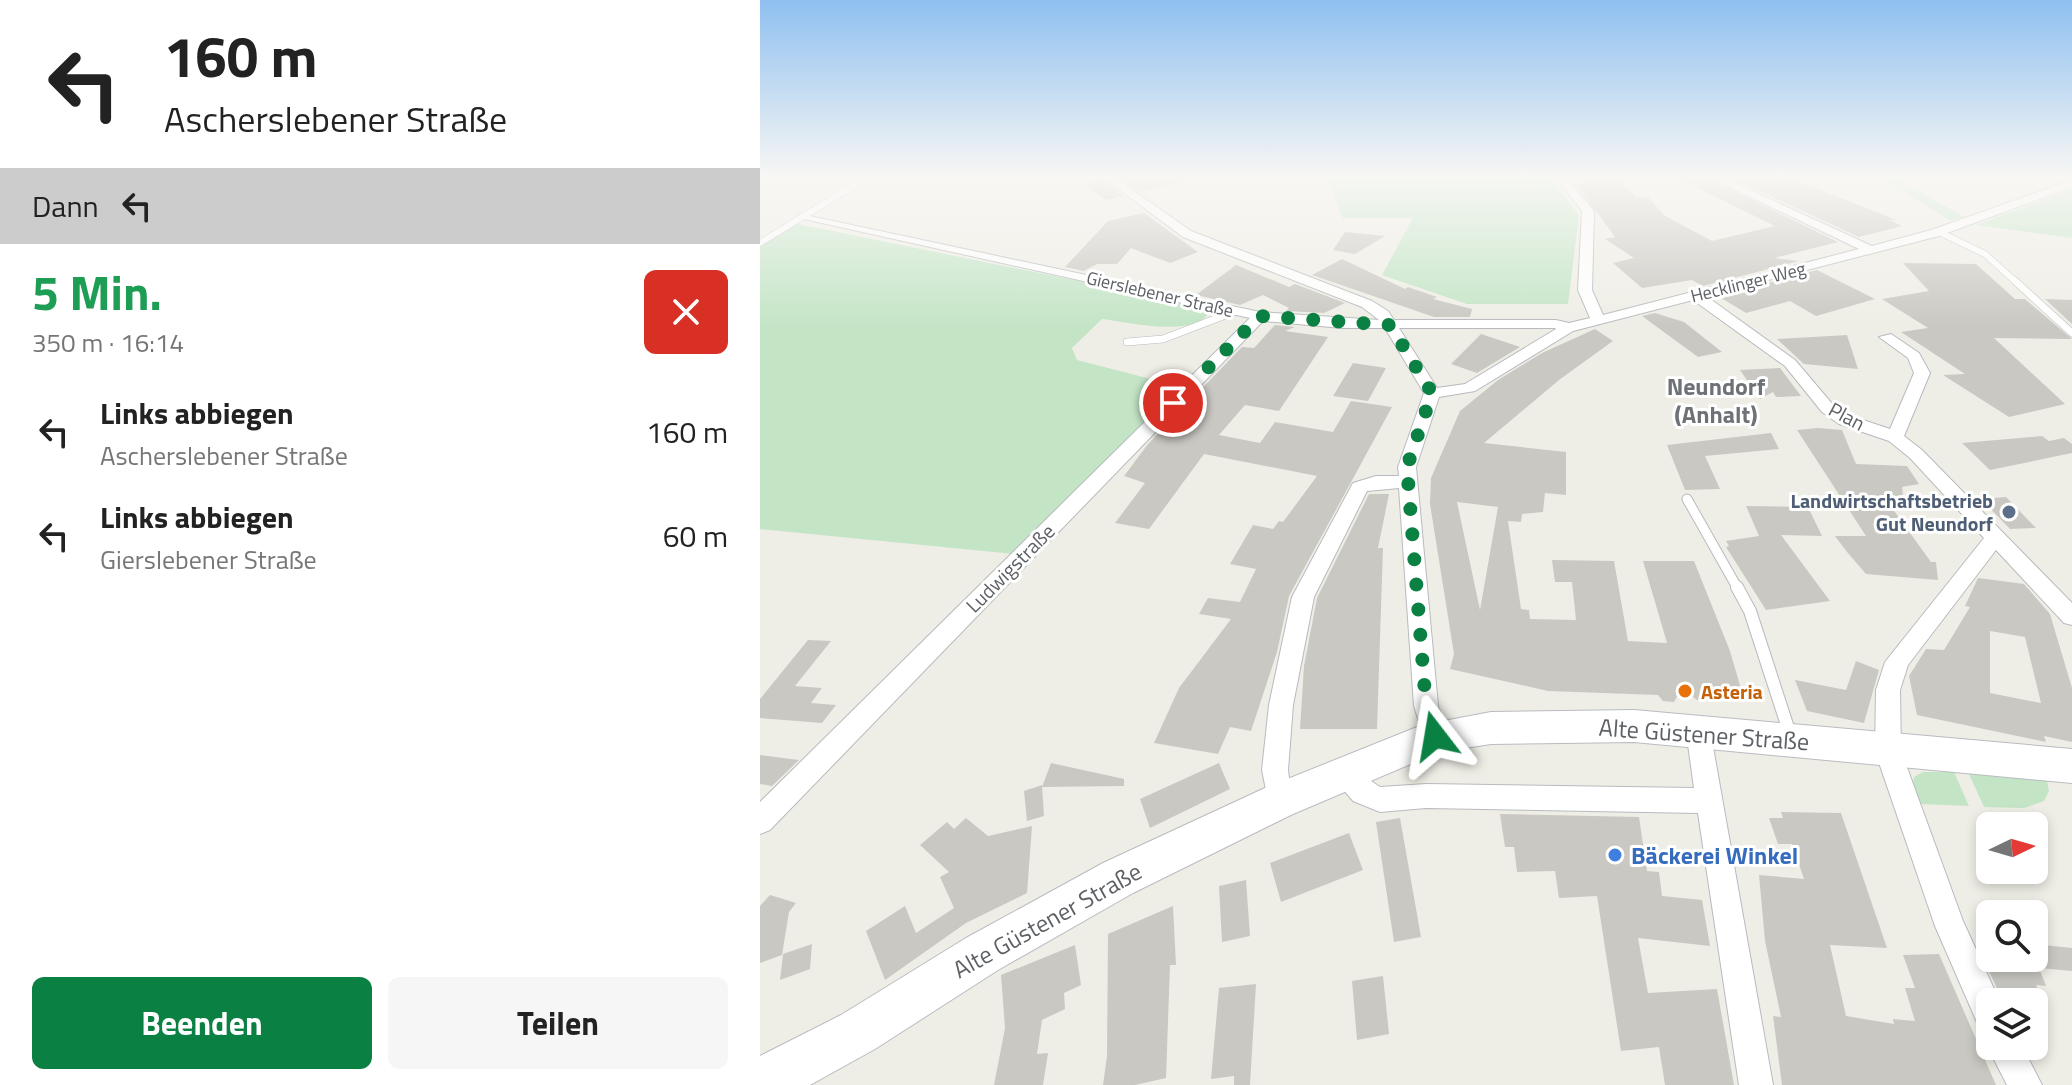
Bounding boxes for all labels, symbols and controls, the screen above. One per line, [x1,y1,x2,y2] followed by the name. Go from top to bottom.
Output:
[164,14,317,99] text: 160 m
[32,32,136,136] icon: left
[164,91,507,146] text: Ascherslebener Straße
[32,183,99,229] text: Dann
[115,184,159,228] icon: left
[1688,255,1808,309] street label: Hecklinger Weg
[32,256,162,329] text: 5 Min.
[1084,264,1236,324] street label: Gierslebener Straße
[644,270,728,354] button: close
[32,323,184,362] text: 350 m · 16:14
[1667,368,1766,432] district label: Neundorf (Anhalt)
[1139,369,1207,437] pin
[1151,381,1195,425] icon: arrive
[100,390,294,436] text: Links abbiegen
[1823,394,1871,438] street label: Plan
[646,409,728,455] text: 160 m
[32,410,76,454] icon: left
[100,436,348,475] text: Ascherslebener Straße
[1790,485,1993,539] place label: Landwirtschaftsbetrieb Gut Neundorf
[100,494,294,540] text: Links abbiegen
[2000,503,2018,521] marker: Landwirtschaftsbetrieb Gut Neundorf
[663,513,728,559] text: 60 m
[32,514,76,558] icon: left
[958,516,1062,620] street label: Ludwigstraße
[100,540,317,579] text: Gierslebener Straße
[1701,676,1763,707] place label: Asteria
[1676,682,1694,700] marker: Asteria
[1393,694,1477,778] position arrow
[1598,709,1810,759] street label: Alte Güstener Straße
[1976,812,2048,884] north arrow
[1976,812,2048,1060] map controls
[1631,837,1798,873] place label: Bäckerei Winkel
[1606,846,1624,864] marker: Bäckerei Winkel
[946,853,1148,987] street label: Alte Güstener Straße
[1976,900,2048,972] button: search
[32,977,372,1069] button: Beenden
[388,977,728,1069] button: Teilen
[1976,988,2048,1060] button: layers

